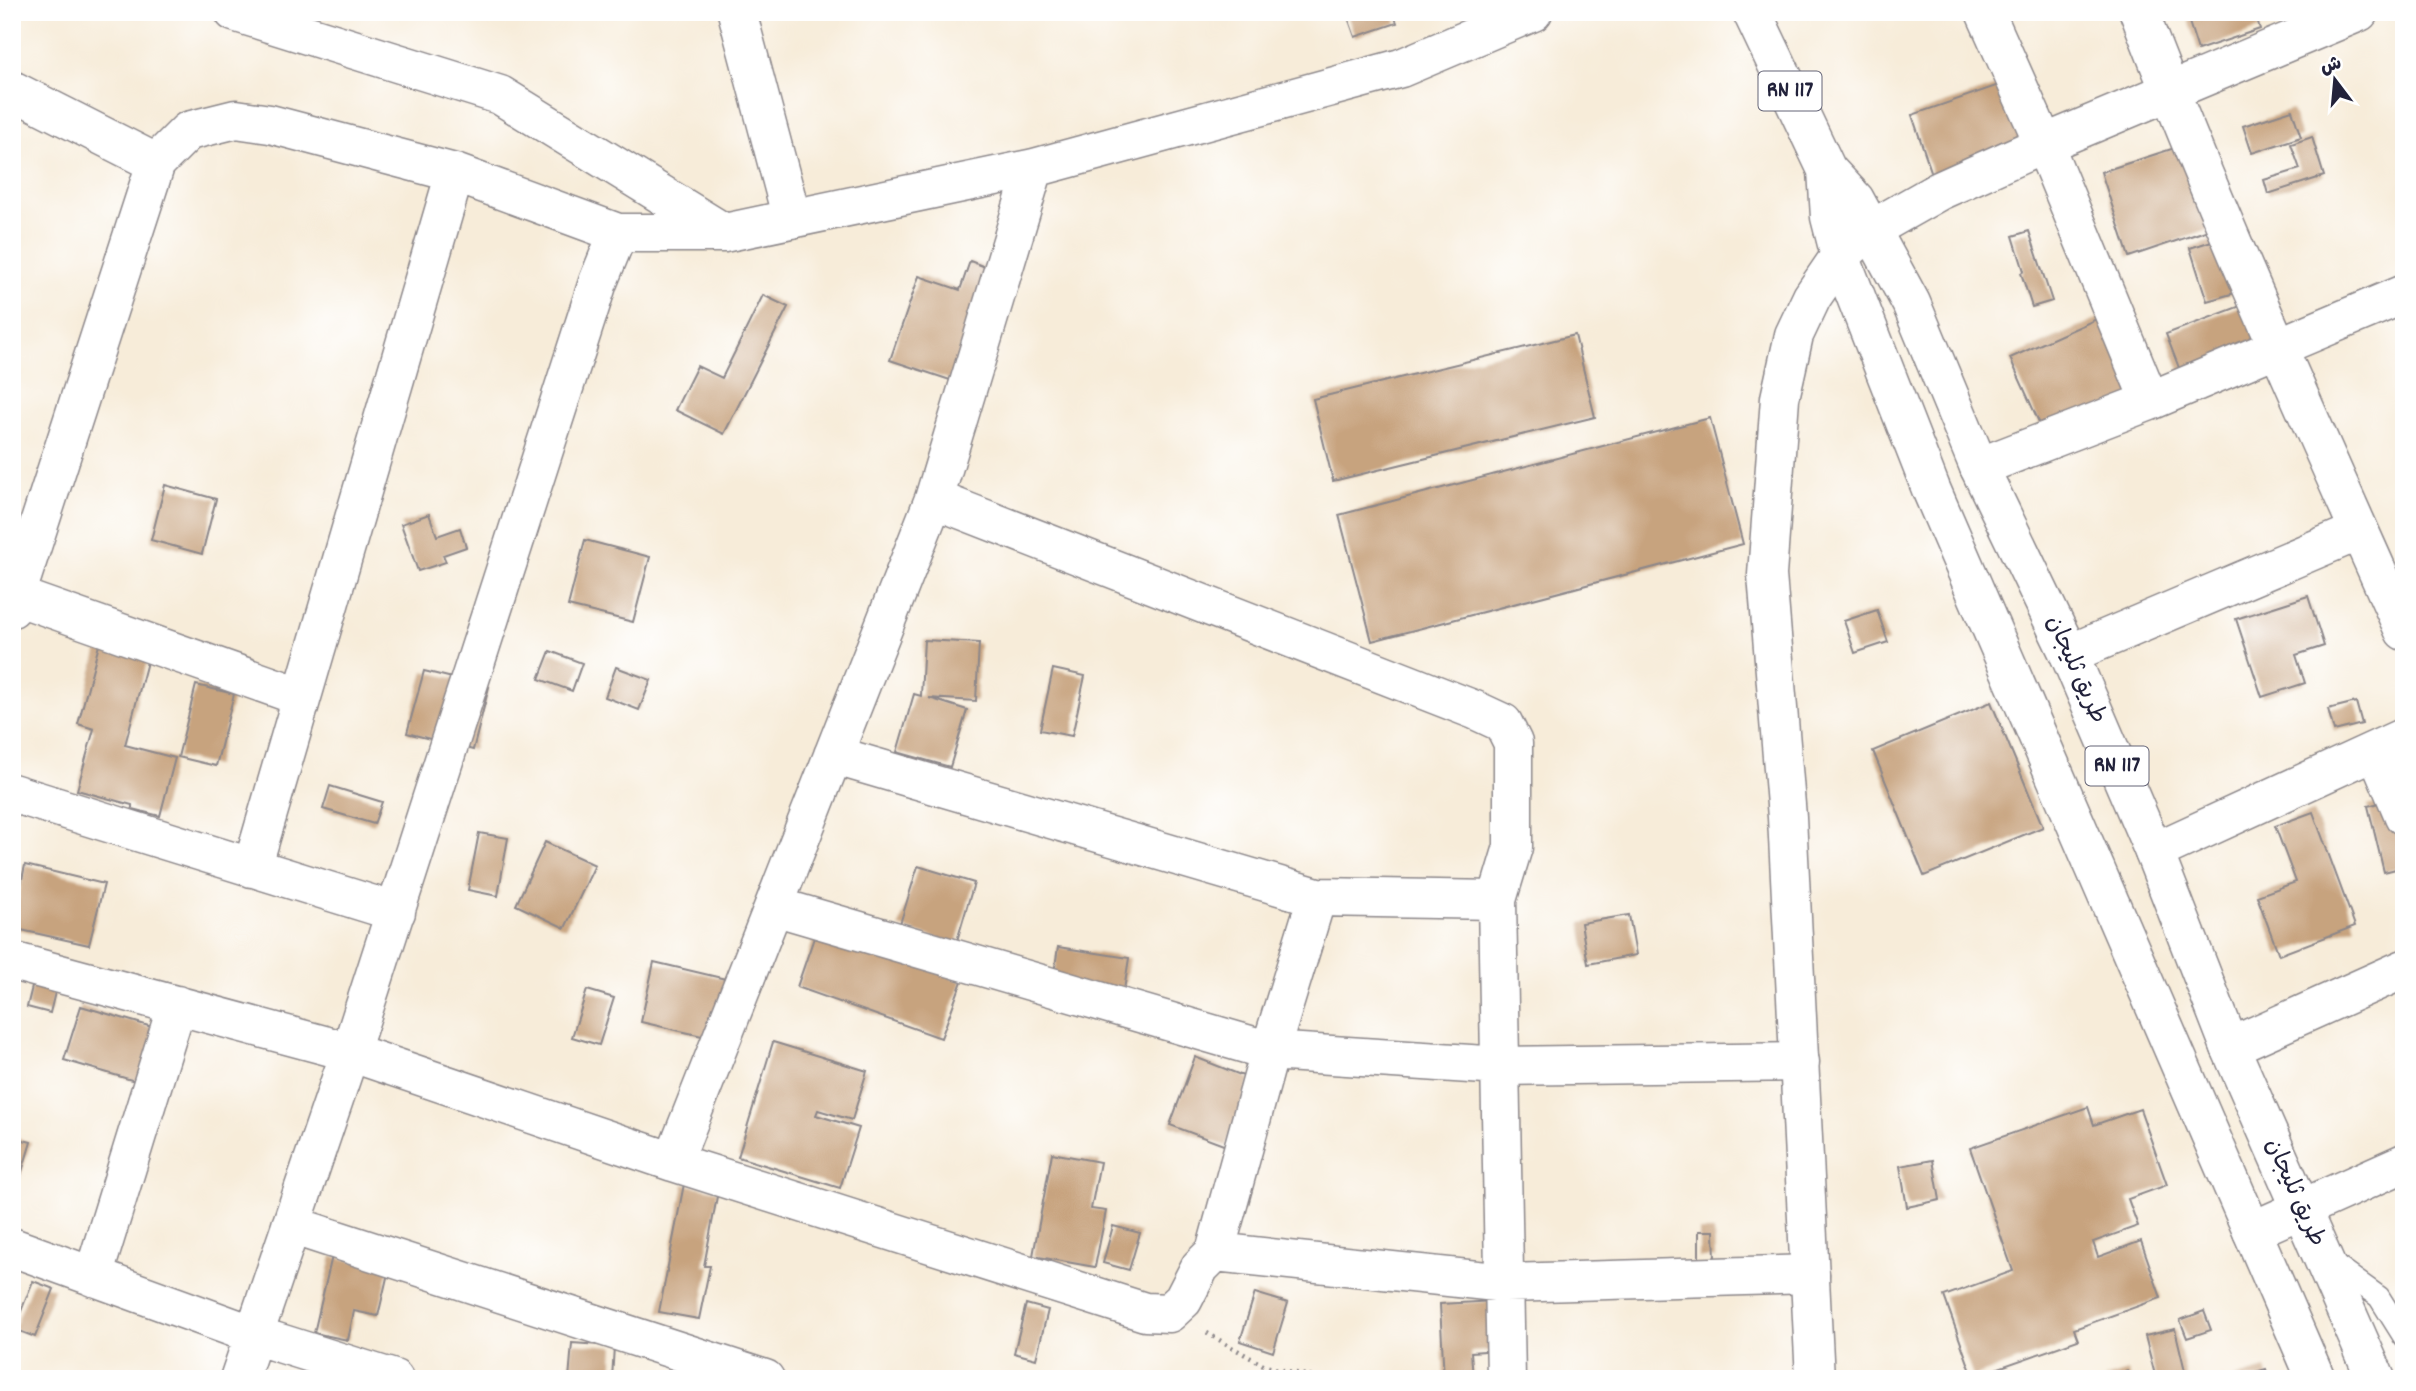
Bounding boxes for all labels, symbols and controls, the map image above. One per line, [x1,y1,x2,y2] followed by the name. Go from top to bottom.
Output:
[2300,46,2370,116] north arrow
[2318,51,2345,83] text: ش
[1758,72,1822,110] road number: RN 117
[2036,610,2114,730] street label: طريق ثليجان
[2086,746,2148,786] road number: RN 117
[2255,1133,2333,1253] street label: طريق ثليجان

